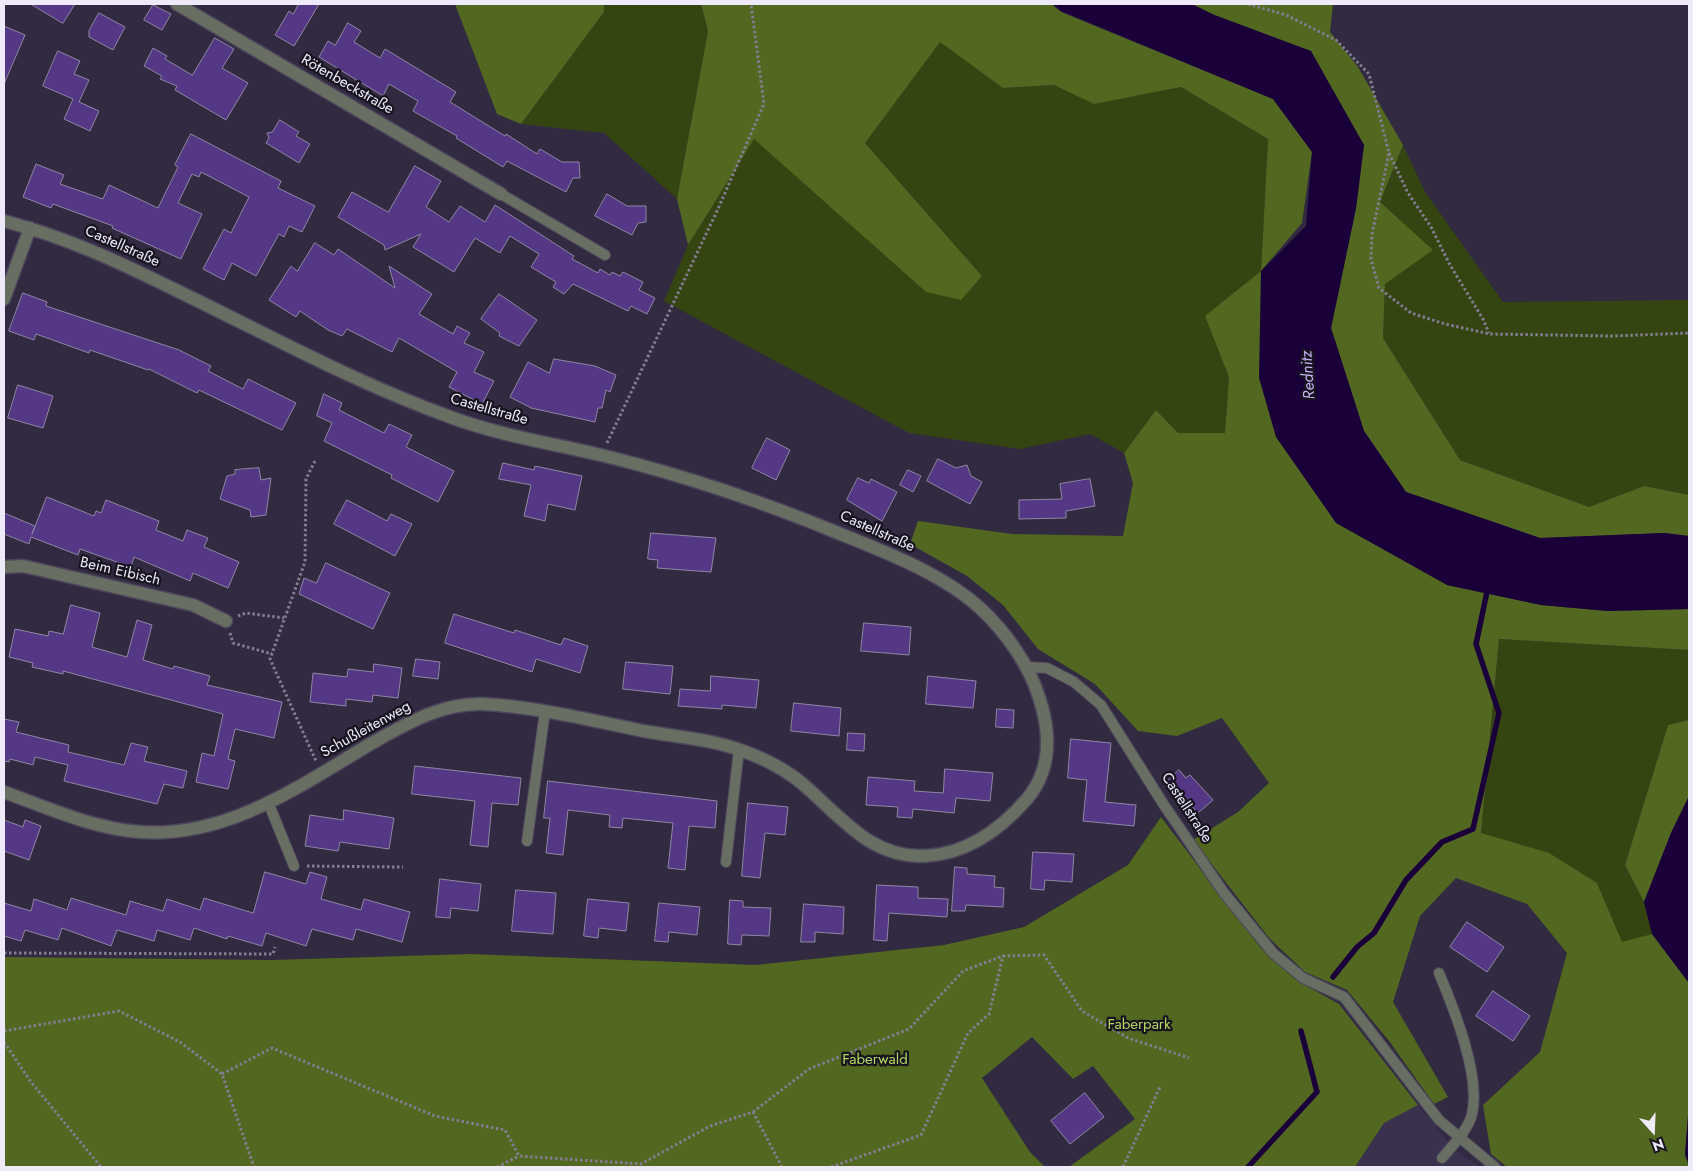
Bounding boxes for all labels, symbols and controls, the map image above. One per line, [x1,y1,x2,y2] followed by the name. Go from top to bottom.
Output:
[297,51,397,119] street label: Rötenbeckstraße
[82,223,162,271] street label: Castellstraße
[1298,350,1320,400] water label: Rednitz
[448,390,530,430] street label: Castellstraße
[837,508,917,556] street label: Castellstraße
[78,554,162,590] street label: Beim Eibisch
[318,698,414,762] street label: Schußleitenweg
[1157,770,1215,846] street label: Castellstraße
[1107,1016,1171,1034] park label: Faberpark
[842,1051,908,1069] park label: Faberwald
[1628,1106,1678,1156] north arrow
[1649,1134,1667,1156] text: N

